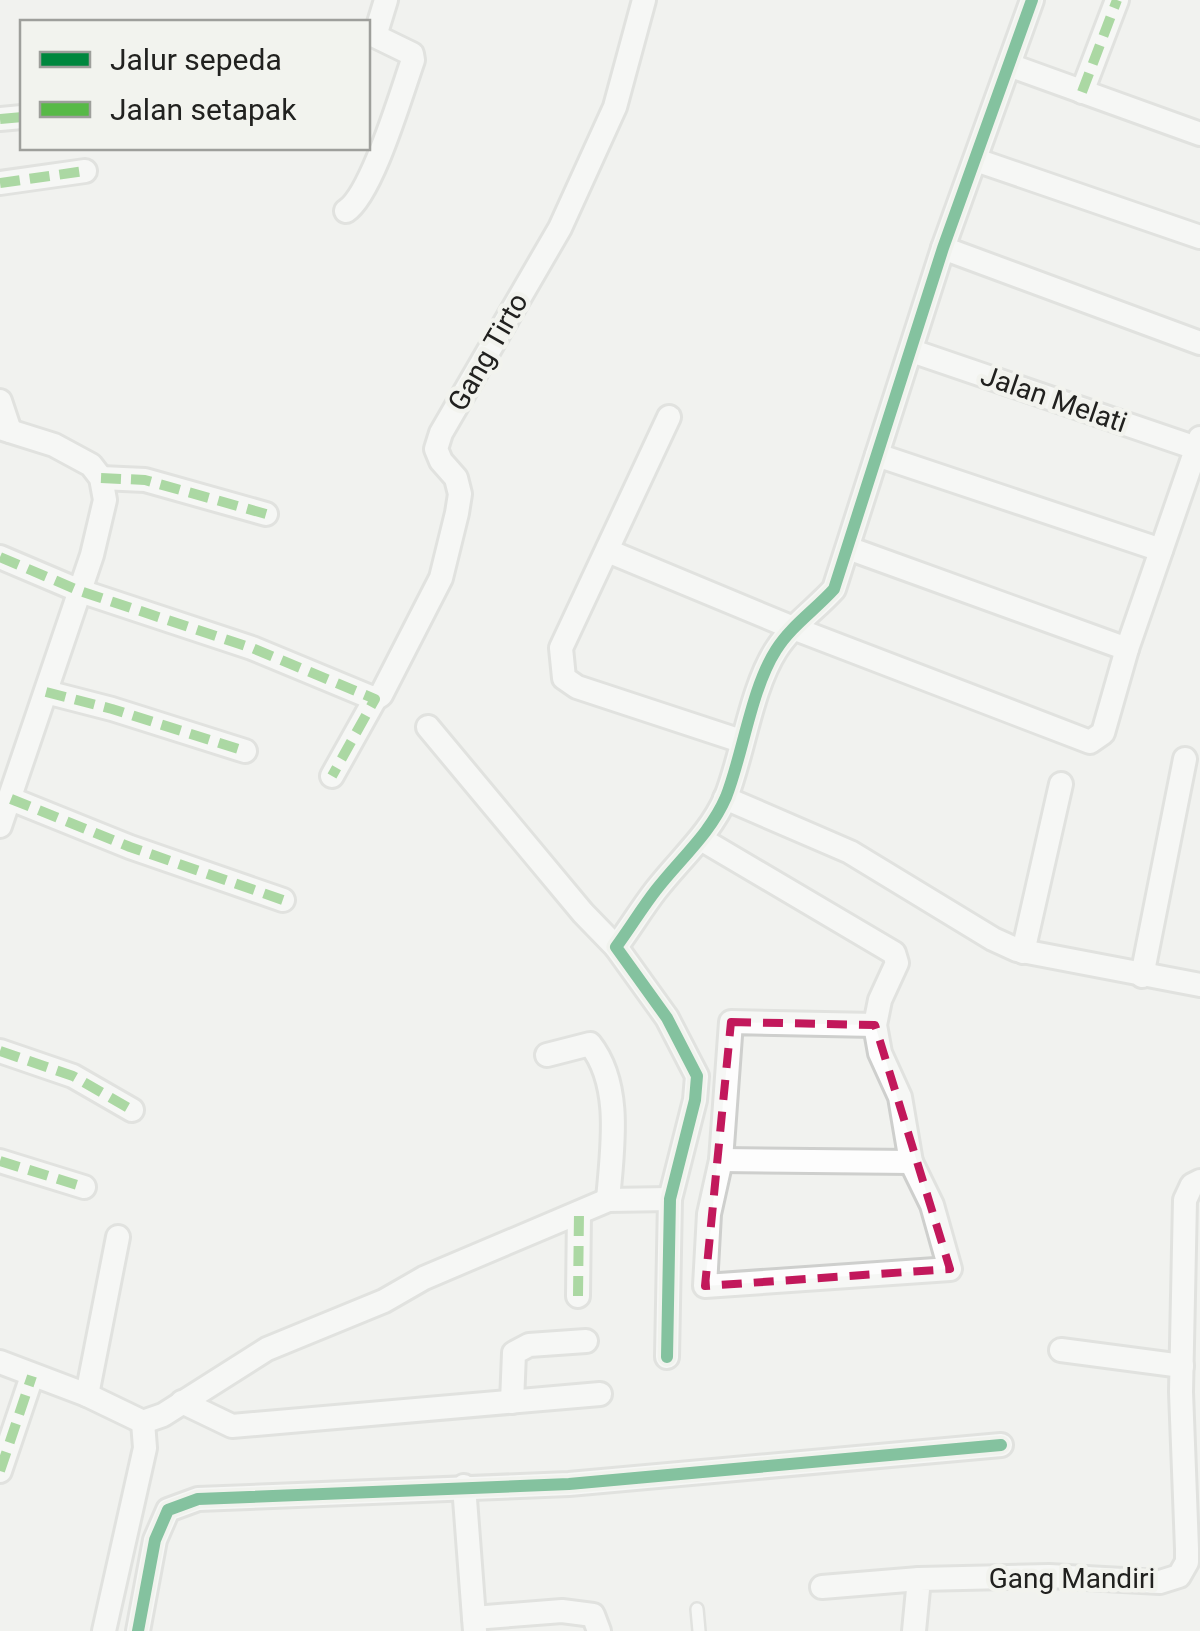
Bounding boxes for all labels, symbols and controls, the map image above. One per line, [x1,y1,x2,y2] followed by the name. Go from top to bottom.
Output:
[20,20,370,150] legend
[110,42,282,77] text: Jalur sepeda
[110,92,297,127] text: Jalan setapak
[441,287,535,417] street label: Gang Tirto
[977,359,1131,439] street label: Jalan Melati
[989,1562,1155,1595] street label: Gang Mandiri

